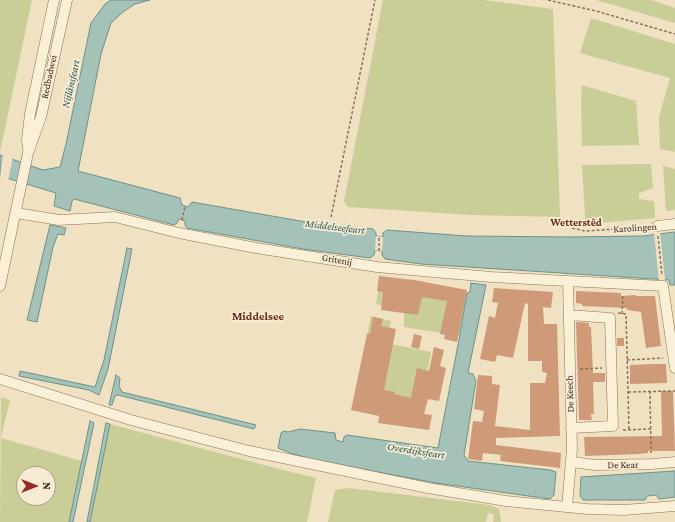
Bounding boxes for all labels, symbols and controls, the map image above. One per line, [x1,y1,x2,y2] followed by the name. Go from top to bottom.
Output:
[39,54,59,100] street label: Redbadwei
[59,59,83,109] water label: Nijlânsfeart
[550,216,602,230] district label: Wetterstêd
[304,217,366,237] water label: Middelseefeart
[613,220,657,236] street label: Karolingen
[321,251,353,269] street label: Gritenij
[232,309,284,323] district label: Middelsee
[563,375,577,413] street label: De Keech
[386,440,446,462] water label: Overdijksfeart
[607,459,639,471] street label: De Kear
[16,466,56,506] north arrow
[41,482,53,490] text: N

